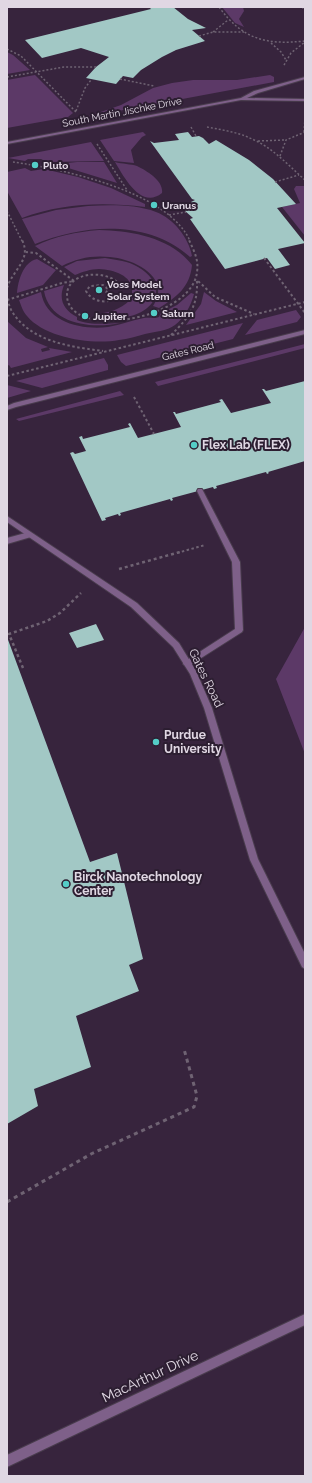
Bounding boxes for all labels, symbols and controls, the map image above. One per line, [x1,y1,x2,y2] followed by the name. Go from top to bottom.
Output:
[61,95,183,129] street label: South Martin Jischke Drive
[30,160,40,170] marker: Pluto
[43,160,68,171] place label: Pluto
[149,200,159,210] marker: Uranus
[162,200,196,211] place label: Uranus
[107,279,169,302] place label: Voss Model Solar System
[94,285,104,295] marker: Voss Model Solar System
[149,308,159,318] marker: Saturn
[162,308,194,319] place label: Saturn
[80,311,90,321] marker: Jupiter
[93,311,127,322] place label: Jupiter
[161,339,215,363] street label: Gates Road
[202,438,290,452] place label: Flex Lab (FLEX)
[189,440,199,450] marker: Flex Lab (FLEX)
[186,646,226,710] street label: Gates Road
[164,728,222,756] place label: Purdue University
[151,737,161,747] marker: Purdue University
[74,870,202,898] place label: Birck Nanotechnology Center
[61,879,71,889] marker: Birck Nanotechnology Center
[99,1347,201,1405] street label: MacArthur Drive

